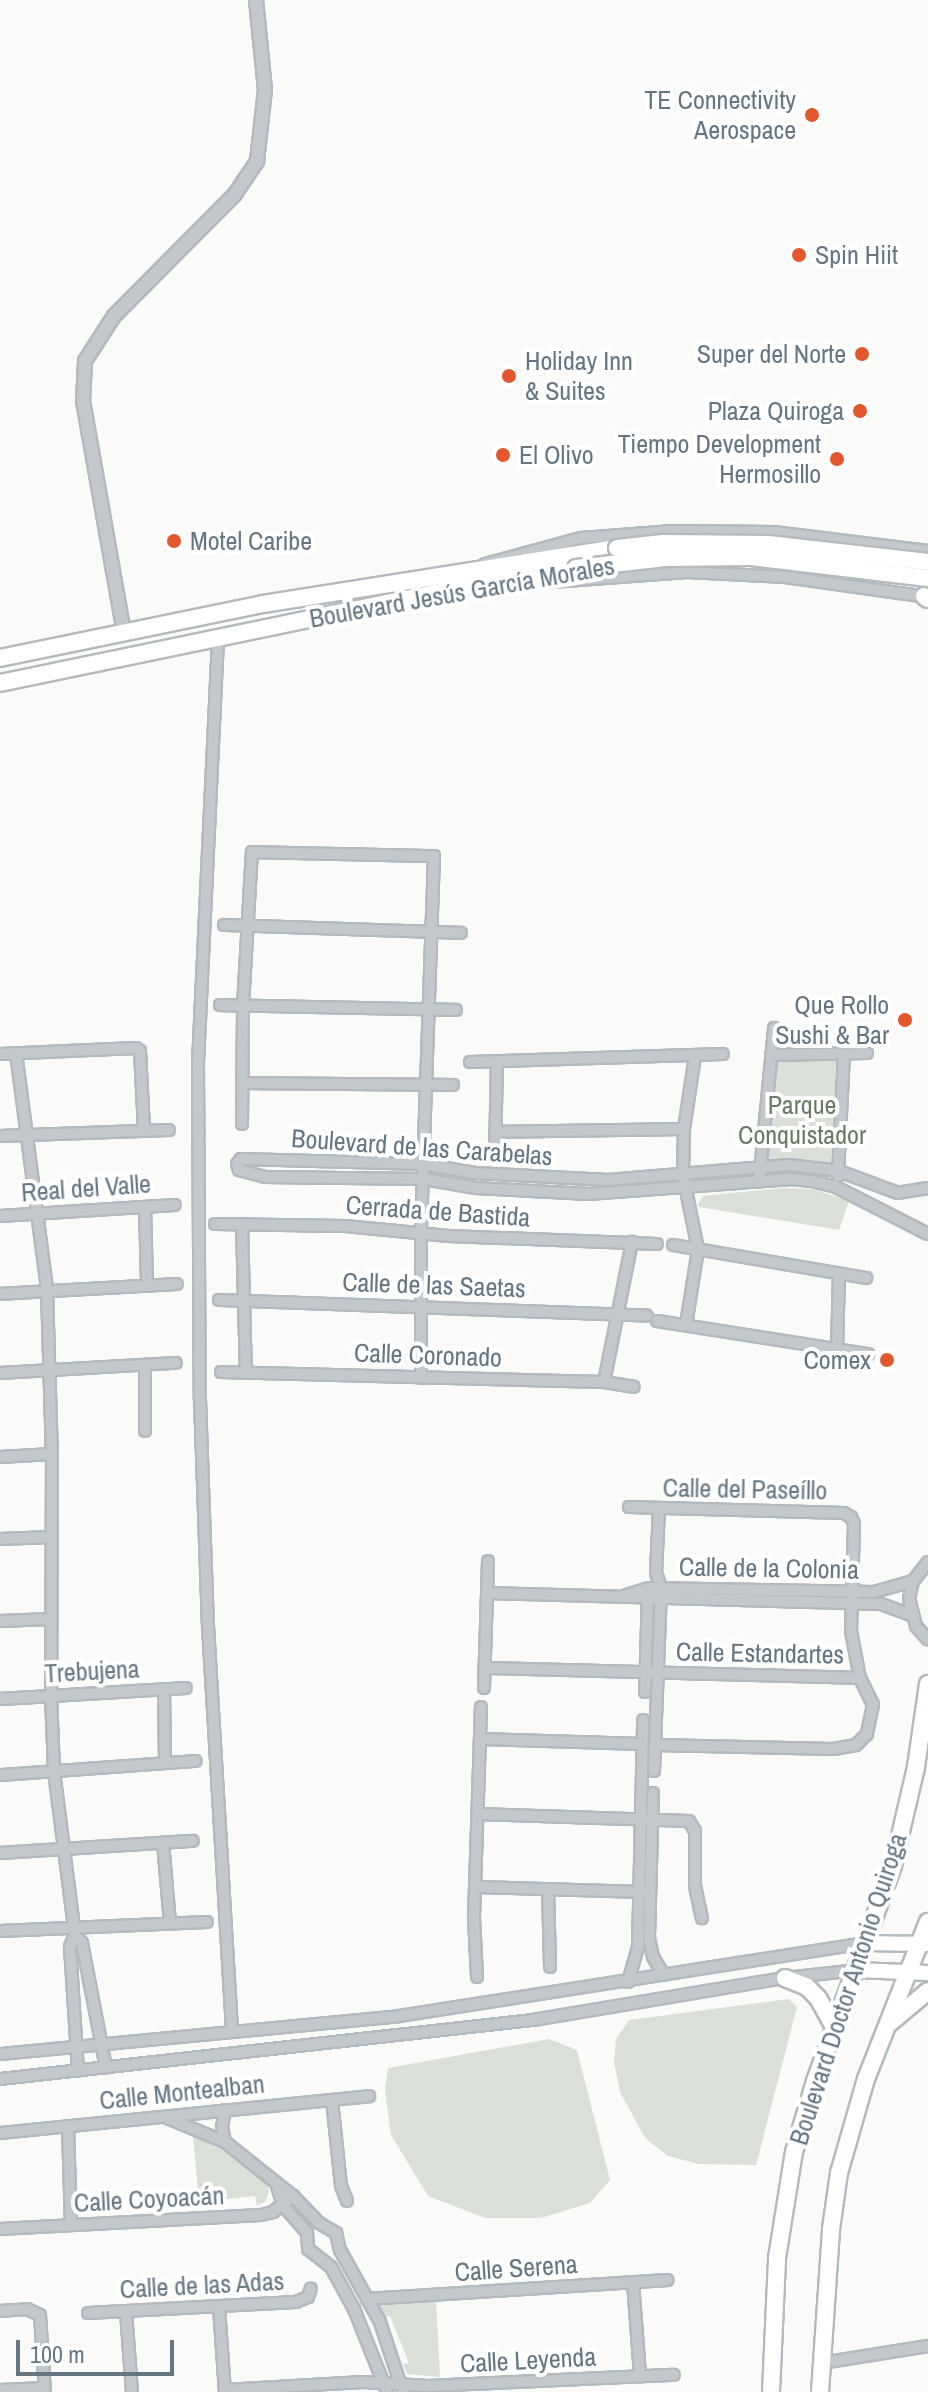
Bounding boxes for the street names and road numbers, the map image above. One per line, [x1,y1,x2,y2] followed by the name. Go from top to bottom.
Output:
[307,550,617,634] street label: Boulevard Jesús García Morales
[290,1122,554,1172] street label: Boulevard de las Carabelas
[20,1168,152,1208] street label: Real del Valle
[345,1189,531,1233] street label: Cerrada de Bastida
[342,1266,526,1304] street label: Calle de las Saetas
[353,1337,503,1373] street label: Calle Coronado
[662,1472,828,1506] street label: Calle del Paseíllo
[679,1551,859,1585] street label: Calle de la Colonia
[676,1636,844,1670] street label: Calle Estandartes
[44,1653,140,1689] street label: Trebujena
[783,1829,913,2149] street label: Boulevard Doctor Antonio Quiroga
[98,2068,266,2116] street label: Calle Montealban
[73,2179,225,2219] street label: Calle Coyoacán
[453,2248,579,2288] street label: Calle Serena
[118,2265,286,2305] street label: Calle de las Adas
[459,2341,597,2379] street label: Calle Leyenda

